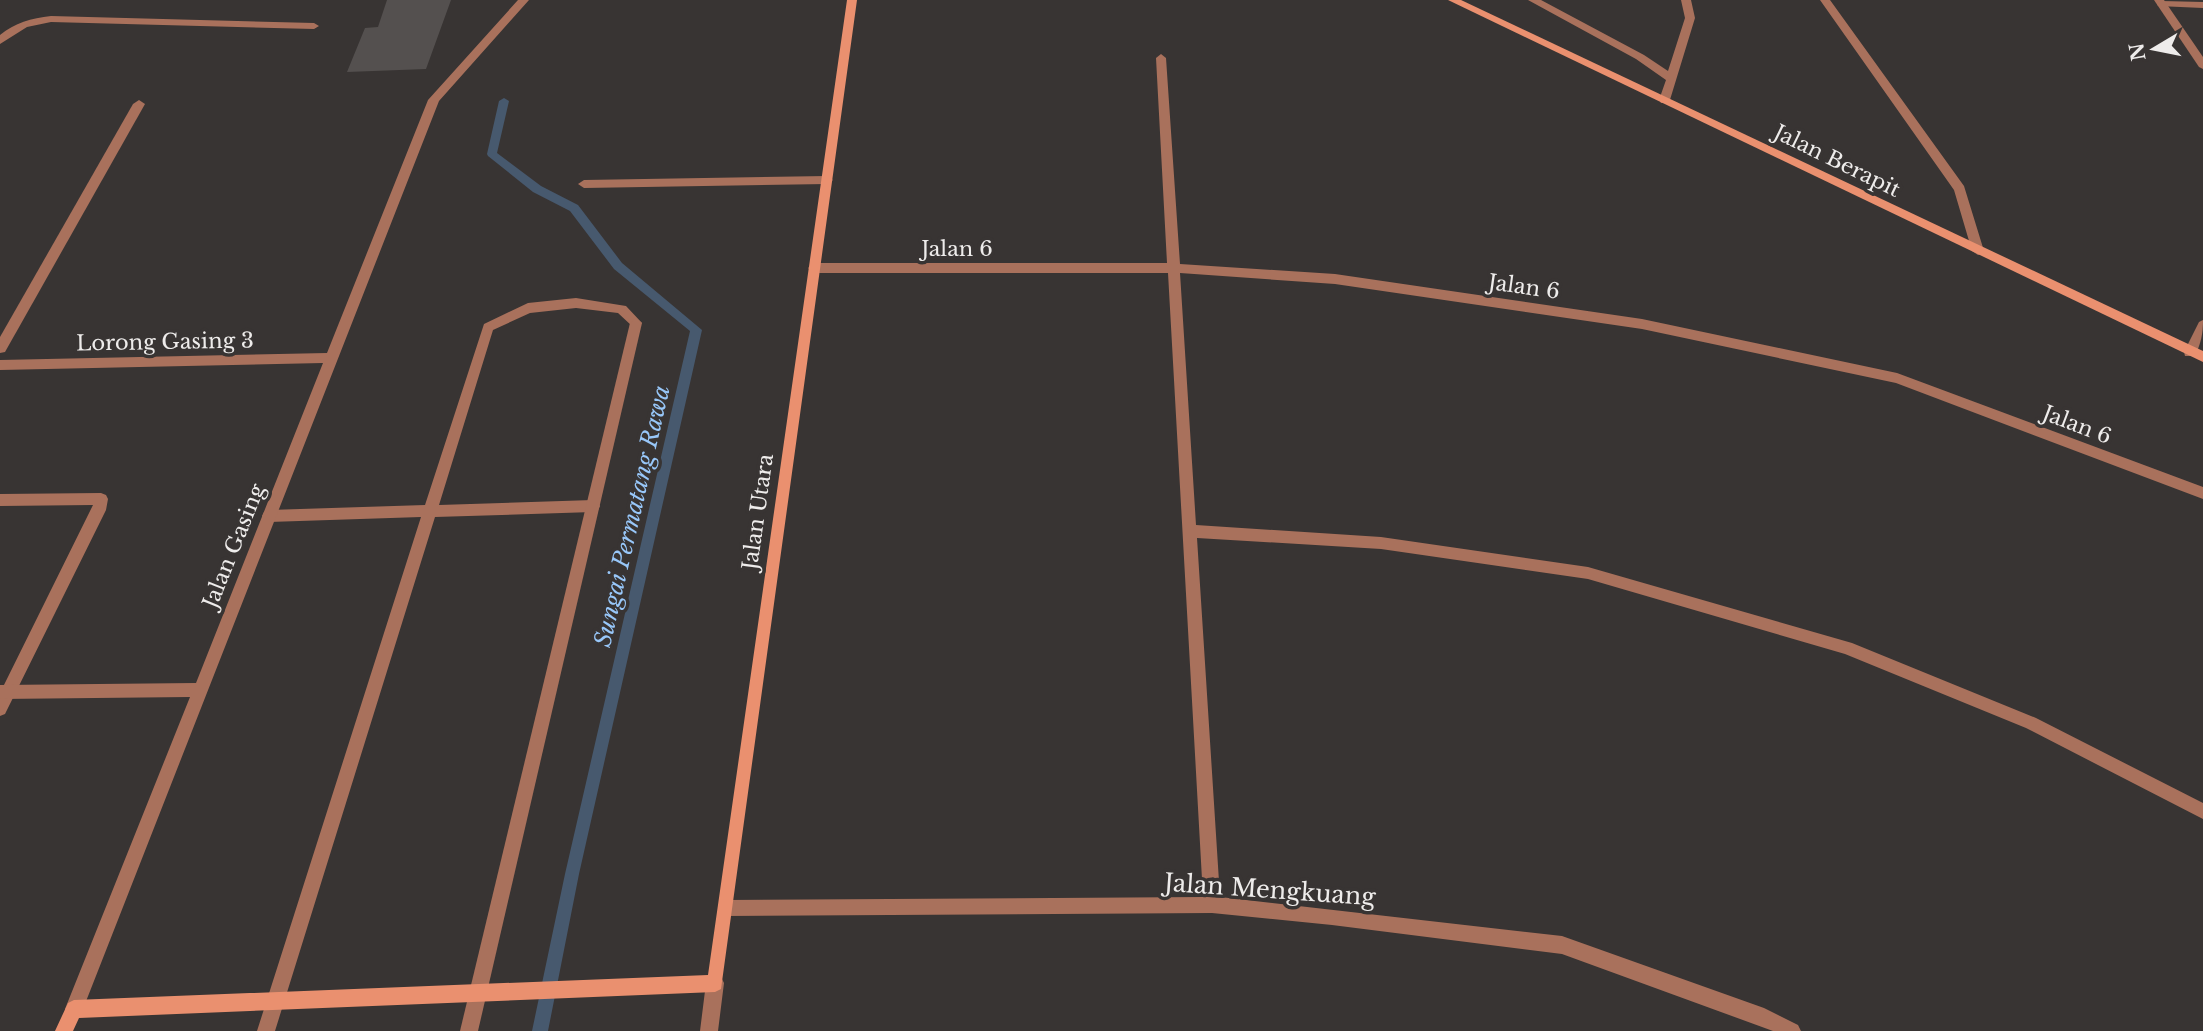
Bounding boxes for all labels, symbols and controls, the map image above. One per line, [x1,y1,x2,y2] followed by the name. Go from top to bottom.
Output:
[2119,14,2189,84] north arrow
[2125,41,2151,63] text: N
[1767,118,1904,203] street label: Jalan Berapit
[918,236,993,262] street label: Jalan 6
[1484,269,1561,305] street label: Jalan 6
[76,327,254,357] street label: Lorong Gasing 3
[588,382,676,650] water label: Sungai Permatang Rawa
[2036,399,2115,450] street label: Jalan 6
[737,452,779,575] street label: Jalan Utara
[196,480,271,615] street label: Jalan Gasing
[1160,867,1377,911] street label: Jalan Mengkuang

